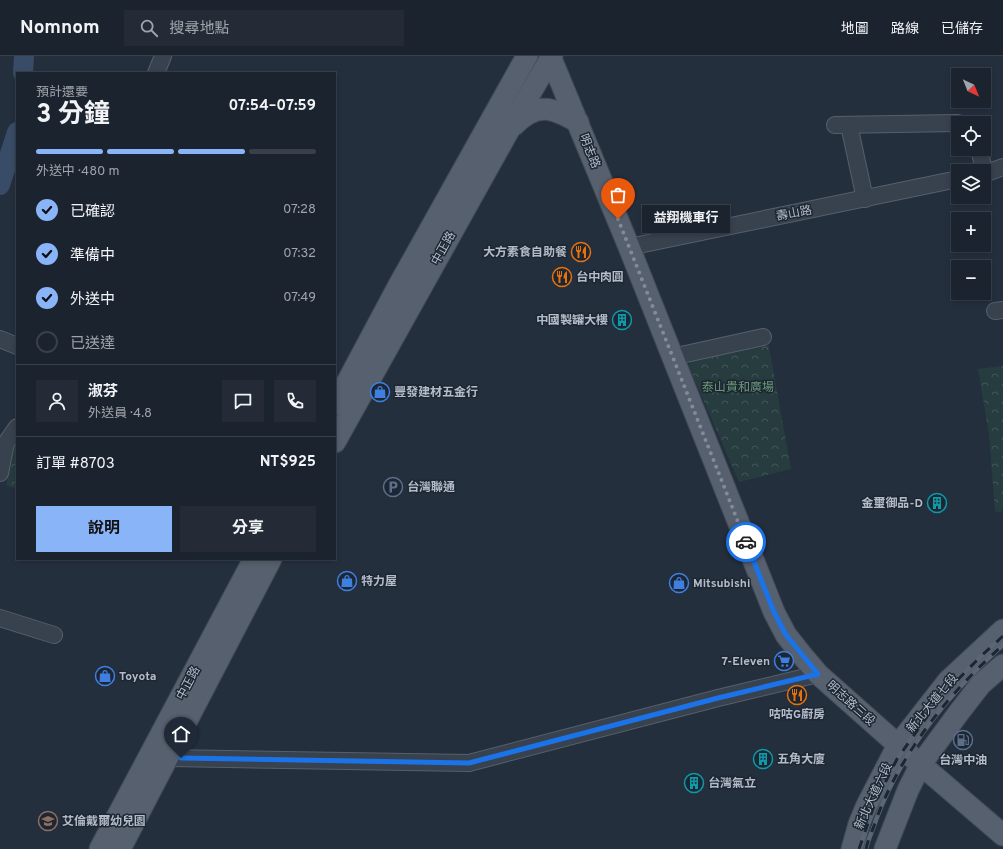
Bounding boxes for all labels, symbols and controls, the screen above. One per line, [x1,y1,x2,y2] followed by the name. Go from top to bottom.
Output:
[124,10,404,46] search box
[20,16,100,40] text: Nomnom
[138,17,160,39] icon: search
[170,20,230,39] text: 搜尋地點
[841,21,869,38] text: 地圖
[891,21,919,38] text: 路線
[941,21,983,38] text: 已儲存
[951,68,991,108] north arrow
[951,68,991,300] map controls
[36,85,88,101] text: 預計還要
[228,97,316,116] text: 07:54–07:59
[36,99,110,132] text: 3 分鐘
[951,116,991,156] button: locate
[575,132,603,171] street label: 明志路
[36,164,119,180] text: 外送中 · 480 m
[951,164,991,204] button: layers
[601,178,635,219] pin
[607,184,629,206] icon: bag
[36,199,58,221] icon: check
[283,202,316,218] text: 07:28
[70,203,115,222] text: 已確認
[775,203,813,225] street label: 壽山路
[642,205,730,233] callout: 益翔機車行
[653,211,719,227] text: 益翔機車行
[951,212,991,252] button: +
[428,229,460,268] street label: 中正路
[570,241,592,263] restaurant icon: 大方素食自助餐
[36,243,58,265] icon: check
[483,245,567,261] place label: 大方素食自助餐
[283,246,316,262] text: 07:32
[70,247,115,266] text: 準備中
[951,260,991,300] button: −
[551,266,573,288] restaurant icon: 台中肉圓
[576,270,624,286] place label: 台中肉圓
[36,287,58,309] icon: check
[283,290,316,306] text: 07:49
[70,291,115,310] text: 外送中
[611,309,633,331] building icon: 中國製罐大樓
[536,313,608,329] place label: 中國製罐大樓
[70,335,115,354] text: 已送達
[36,380,78,422] button: person
[222,380,264,422] button: chat
[274,380,316,422] button: phone
[702,380,774,396] park label: 泰山貴和廣場
[369,381,391,403] shop icon: 豐發建材五金行
[88,383,118,402] text: 淑芬
[394,385,478,401] place label: 豐發建材五金行
[88,406,152,422] text: 外送員 · 4.8
[260,453,316,472] text: NT$925
[36,455,115,474] text: 訂單 #8703
[382,476,404,498] parking icon: 台灣聯通
[407,480,455,496] place label: 台灣聯通
[926,492,948,514] building icon: 金璽御品-D
[862,496,923,512] place label: 金璽御品-D
[36,506,172,552] button: 說明
[180,506,316,552] button: 分享
[726,522,766,562] courier
[735,531,757,553] icon: car
[336,570,358,592] shop icon: 特力屋
[668,572,690,594] shop icon: Mitsubishi
[361,574,397,590] place label: 特力屋
[693,576,750,592] place label: Mitsubishi
[773,650,795,672] supermarket icon: 7-Eleven
[721,654,770,670] place label: 7-Eleven
[173,664,204,703] street label: 中正路
[94,665,116,687] shop icon: Toyota
[119,669,157,685] place label: Toyota
[903,671,962,736] street label: 新北大道七段
[823,678,878,730] street label: 明志路三段
[786,684,808,706] restaurant icon: 咕咕G廚房
[769,707,825,723] place label: 咕咕G廚房
[164,717,198,758] pin
[170,723,192,745] icon: home
[952,729,974,751] fuel station icon: 台灣中油
[752,748,774,770] building icon: 五角大廈
[777,752,825,768] place label: 五角大廈
[939,753,987,769] place label: 台灣中油
[851,760,896,832] street label: 新北大道六段
[683,772,705,794] building icon: 台灣氣立
[708,776,756,792] place label: 台灣氣立
[37,810,59,832] school or university icon: 艾倫戴爾幼兒園
[62,814,146,830] place label: 艾倫戴爾幼兒園

